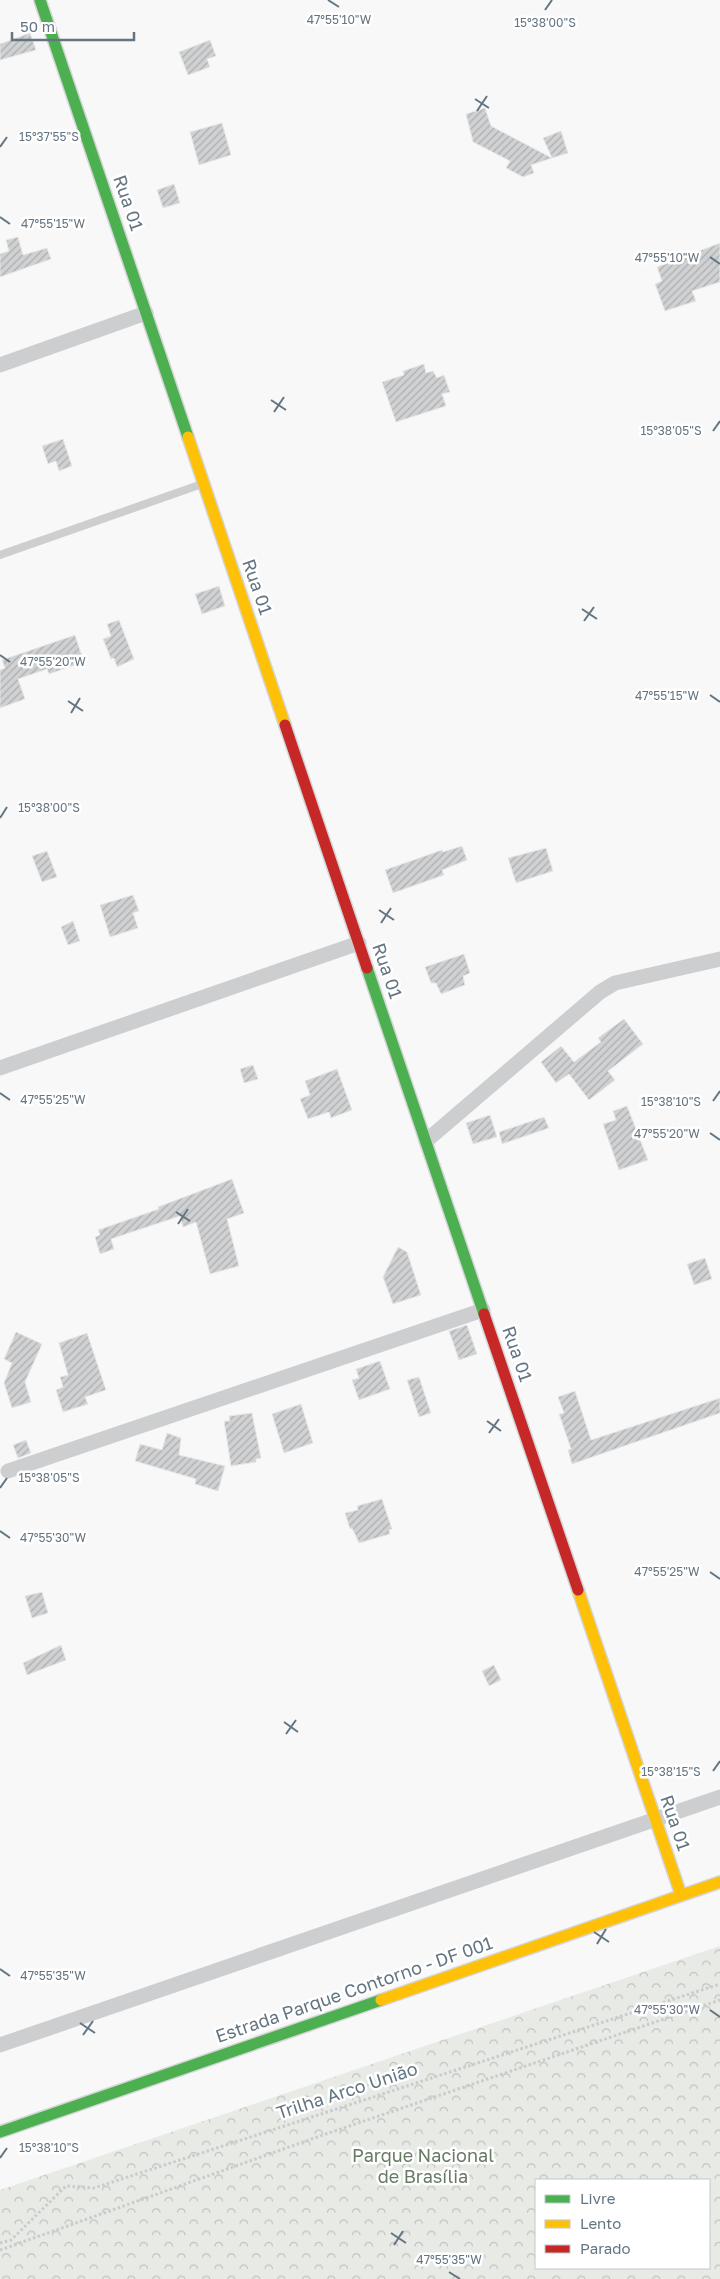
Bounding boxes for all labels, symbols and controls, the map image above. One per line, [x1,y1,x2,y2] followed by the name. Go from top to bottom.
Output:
[12,10,135,42] scale bar
[307,12,372,27] text: 47°55'10"W
[514,15,576,30] text: 15°38'00"S
[20,17,55,35] text: 50 m
[19,129,79,144] text: 15°37'55"S
[109,172,149,234] street label: Rua 01
[21,216,86,231] text: 47°55'15"W
[635,250,700,265] text: 47°55'10"W
[640,423,702,438] text: 15°38'05"S
[238,556,278,618] street label: Rua 01
[20,654,86,669] text: 47°55'20"W
[635,688,700,703] text: 47°55'15"W
[18,800,80,815] text: 15°38'00"S
[368,940,408,1002] street label: Rua 01
[20,1092,86,1107] text: 47°55'25"W
[641,1094,701,1109] text: 15°38'10"S
[634,1126,700,1141] text: 47°55'20"W
[498,1323,538,1385] street label: Rua 01
[18,1470,80,1485] text: 15°38'05"S
[20,1530,86,1545] text: 47°55'30"W
[634,1564,700,1579] text: 47°55'25"W
[641,1764,701,1779] text: 15°38'15"S
[656,1792,696,1854] street label: Rua 01
[212,1931,495,2047] street label: Estrada Parque Contorno - DF 001
[20,1968,86,1983] text: 47°55'35"W
[634,2002,700,2017] text: 47°55'30"W
[273,2057,420,2123] street label: Trilha Arco União
[19,2140,79,2155] text: 15°38'10"S
[352,2144,494,2187] park label: Parque Nacional de Brasília
[535,2179,710,2269] legend
[580,2189,616,2207] text: Livre
[580,2214,621,2232] text: Lento
[580,2239,631,2257] text: Parado
[416,2252,482,2267] text: 47°55'35"W

